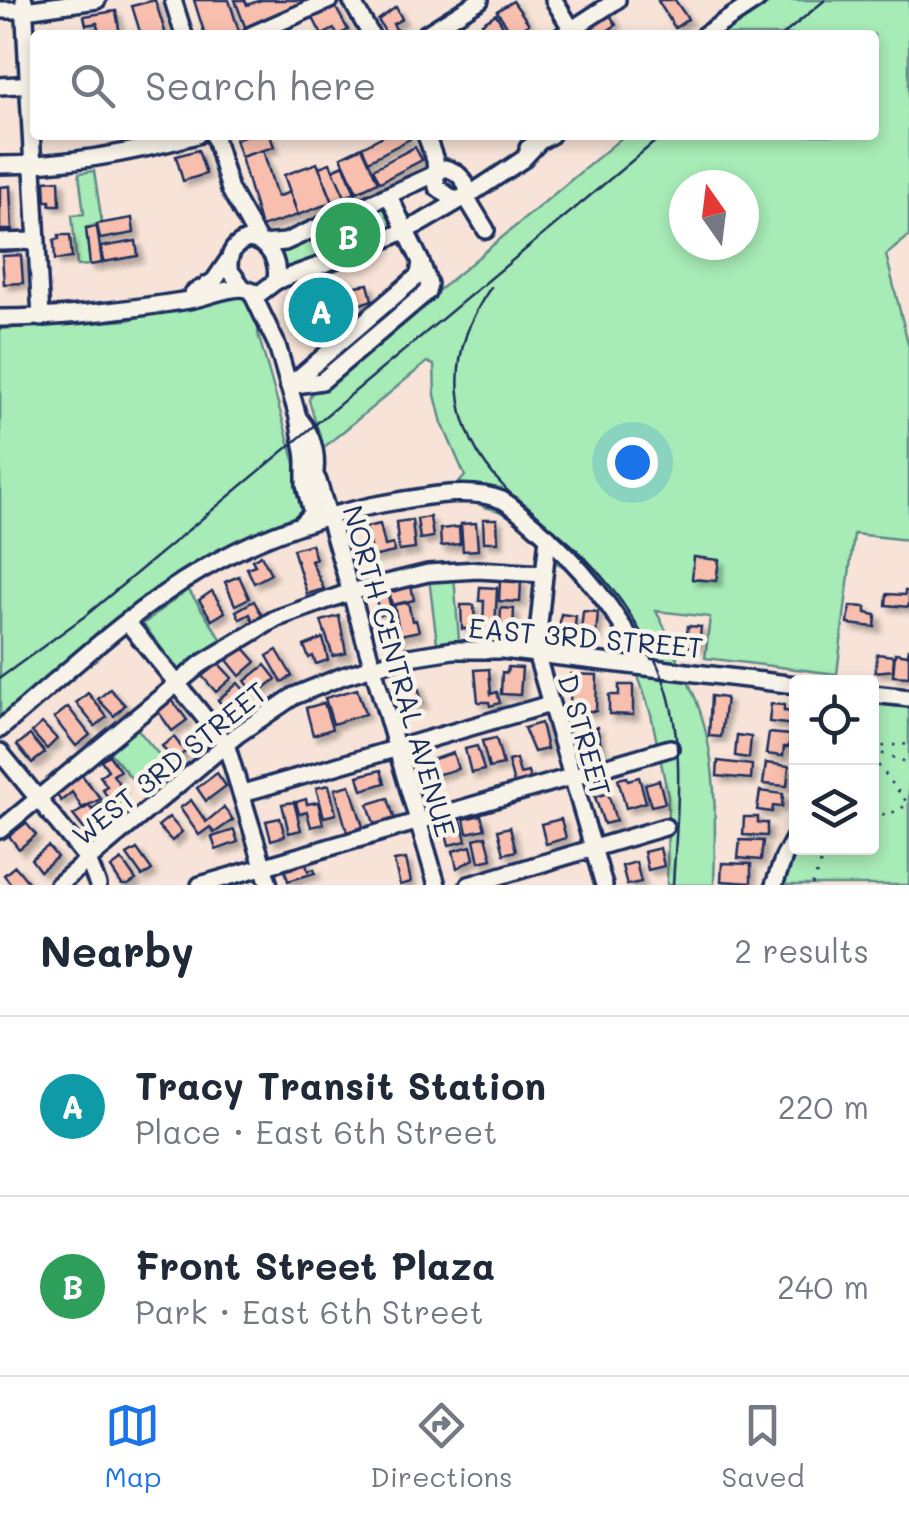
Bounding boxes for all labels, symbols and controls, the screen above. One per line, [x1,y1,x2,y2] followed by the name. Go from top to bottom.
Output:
[30,30,879,140] search box
[65,58,120,113] icon: search
[145,60,376,110] text: Search here
[669,170,759,260] north arrow
[316,198,380,272] pin: B
[288,272,354,348] pin: A
[607,437,658,488] your location
[335,501,465,841] street label: NORTH CENTRAL AVENUE
[467,609,705,665] street label: EAST 3RD STREET
[550,670,620,800] street label: D STREET
[64,673,274,853] street label: WEST 3RD STREET
[789,675,879,855] map controls
[789,675,879,765] button: locate
[789,765,879,855] button: layers
[40,923,194,978] text: Nearby
[734,929,869,971] text: 2 results
[135,1060,546,1110] text: Tracy Transit Station
[61,1085,84,1127] text: A
[778,1085,869,1127] text: 220 m
[135,1110,497,1152] text: Place · East 6th Street
[135,1240,495,1290] text: Front Street Plaza
[62,1265,83,1307] text: B
[777,1265,869,1307] text: 240 m
[135,1290,484,1332] text: Park · East 6th Street
[104,1398,161,1494] tab: Map
[370,1398,513,1494] tab: Directions
[721,1398,805,1494] tab: Saved

